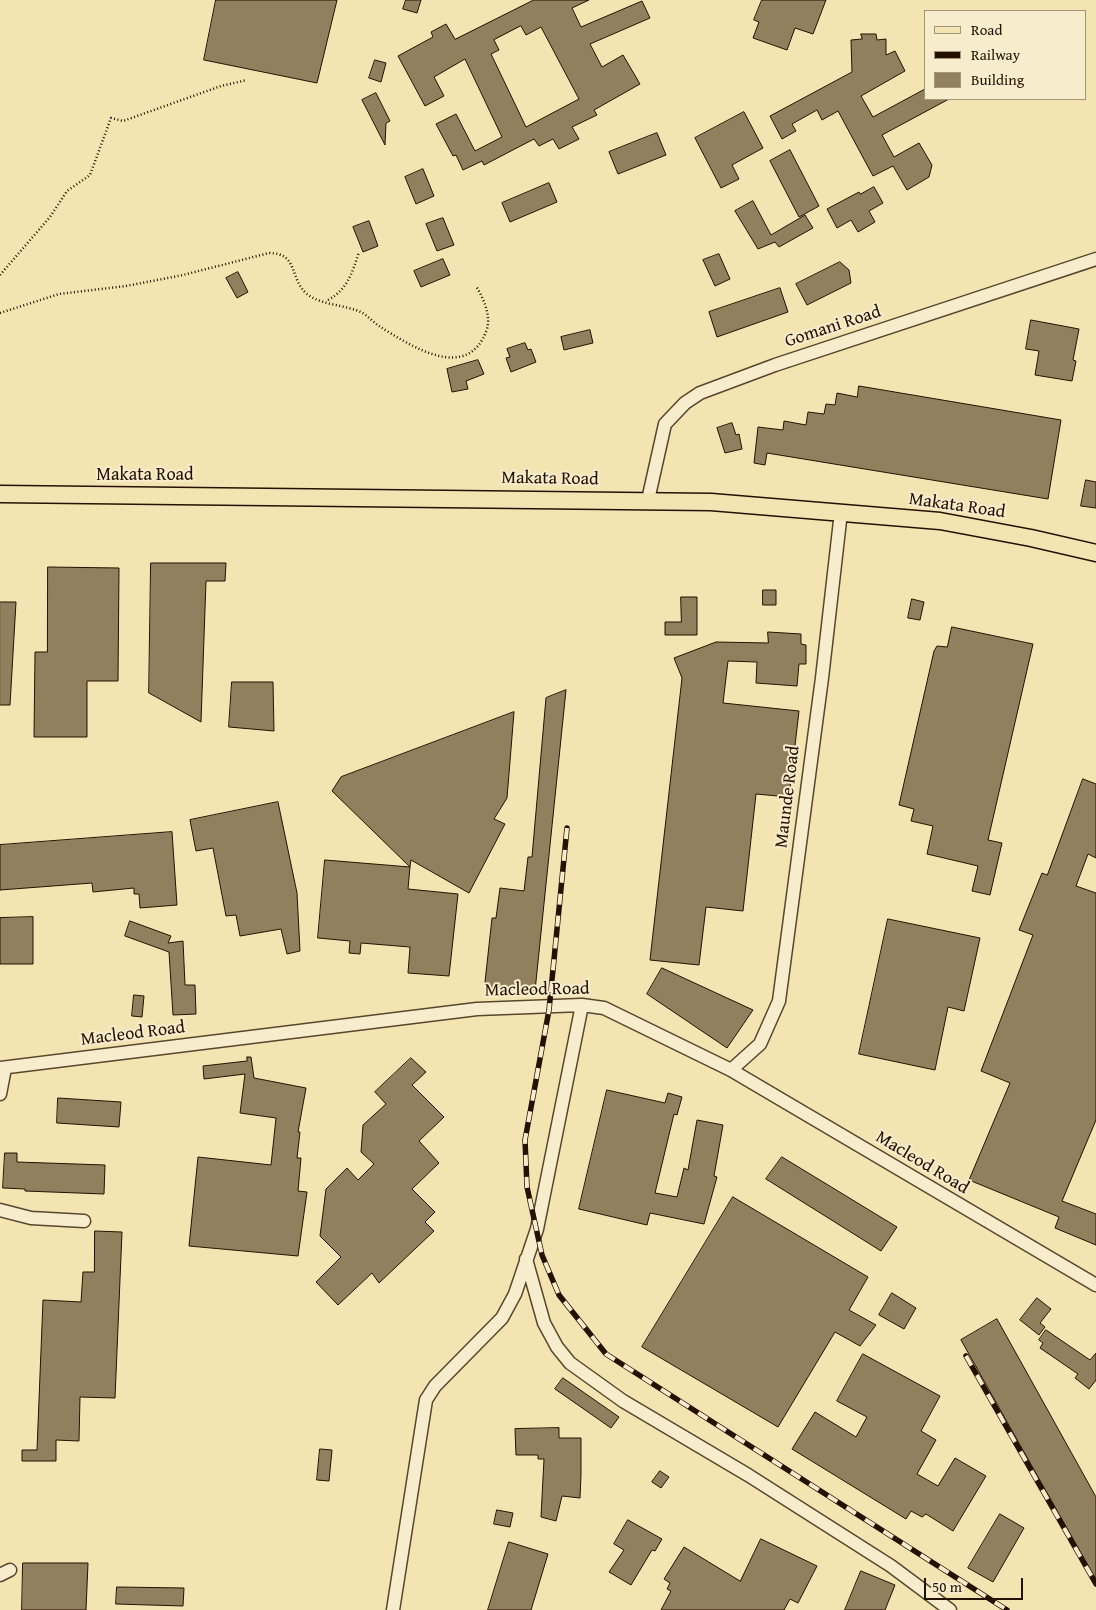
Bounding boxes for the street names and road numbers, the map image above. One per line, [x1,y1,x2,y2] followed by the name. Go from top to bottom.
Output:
[782,301,884,353] street label: Gomani Road
[96,464,194,486] street label: Makata Road
[501,467,599,491] street label: Makata Road
[907,489,1007,523] street label: Makata Road
[771,745,805,849] street label: Maunde Road
[484,978,590,1002] street label: Macleod Road
[80,1017,186,1051] street label: Macleod Road
[871,1127,973,1199] street label: Macleod Road

